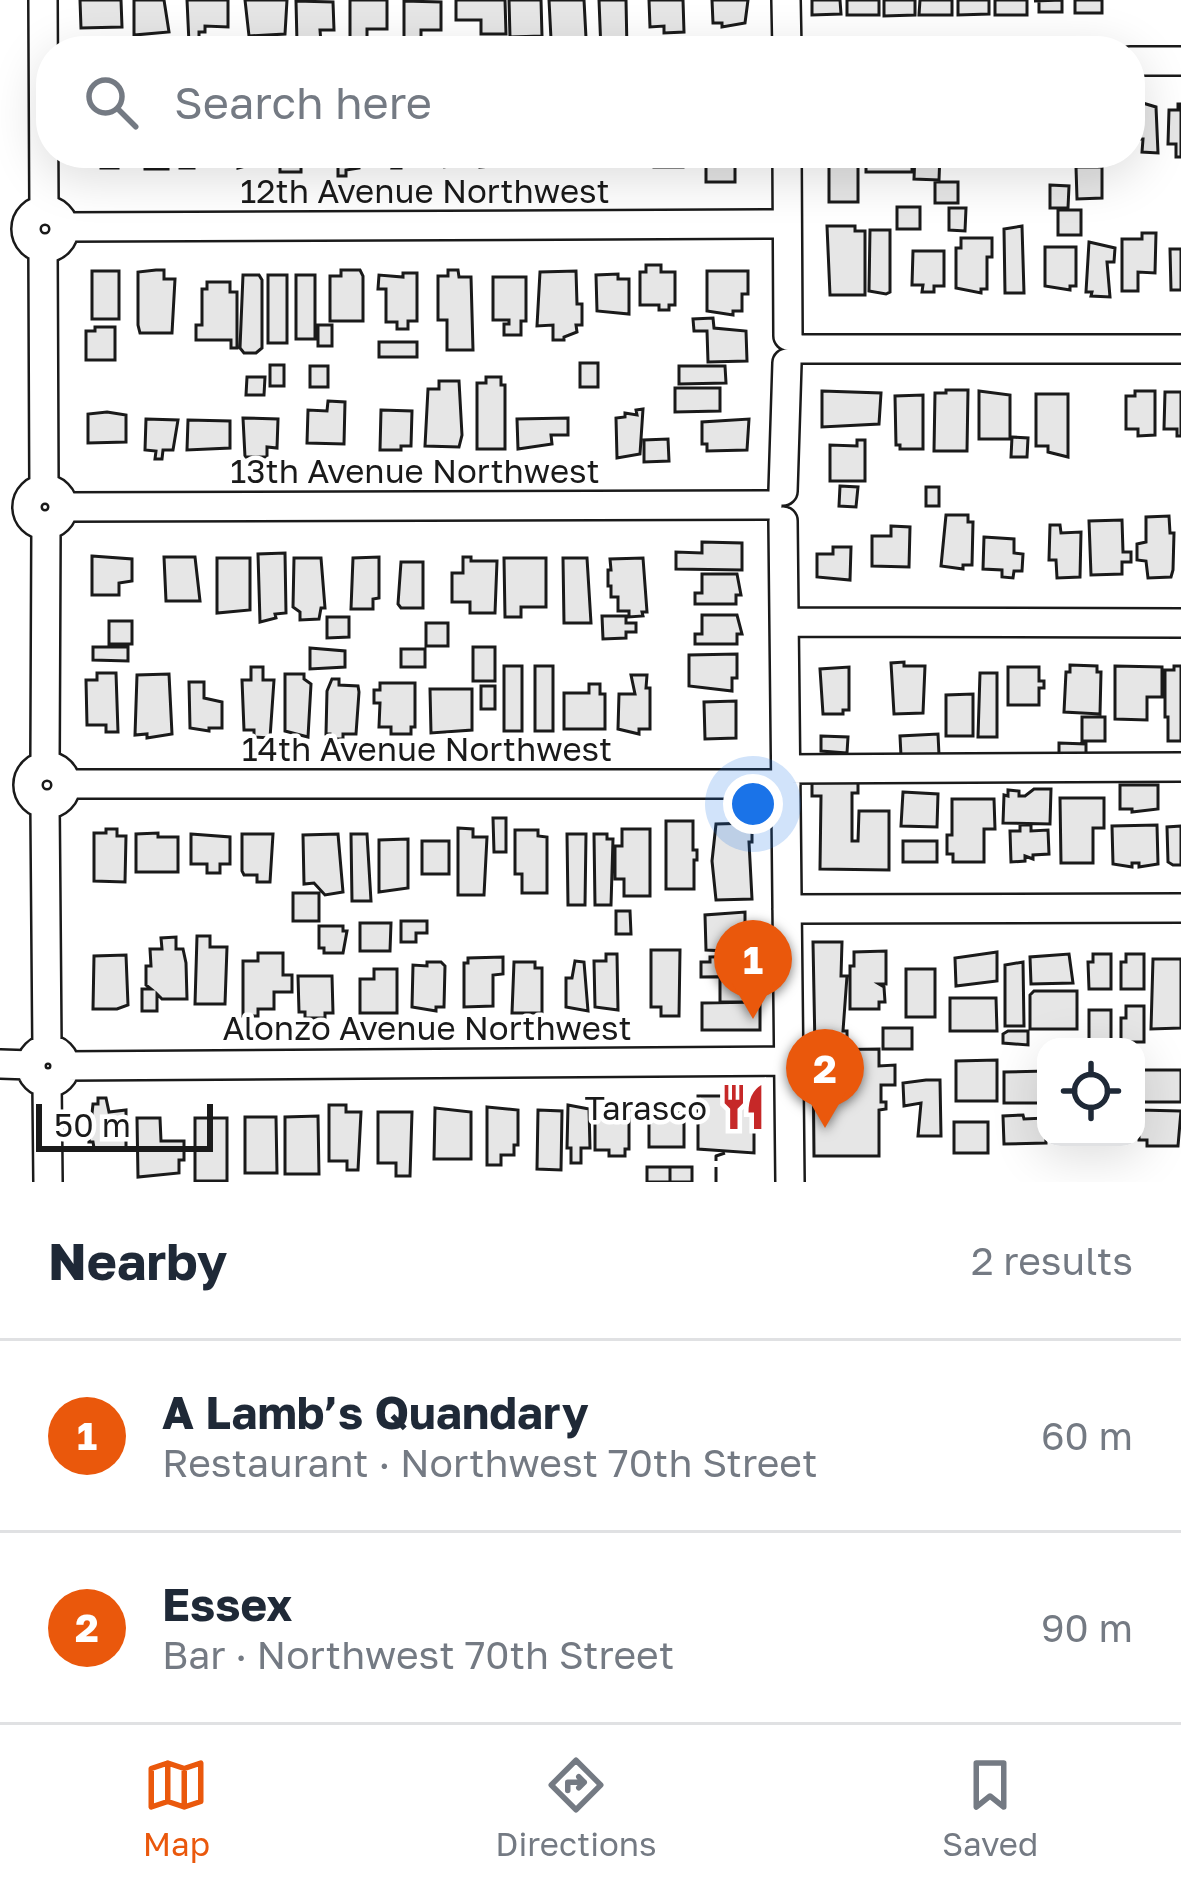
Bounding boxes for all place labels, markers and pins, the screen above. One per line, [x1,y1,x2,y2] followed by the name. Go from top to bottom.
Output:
[714,920,792,1019] pin: 1
[786,1029,864,1128] pin: 2
[718,1082,768,1132] restaurant icon: Tarasco
[584,1088,707,1127] place label: Tarasco

